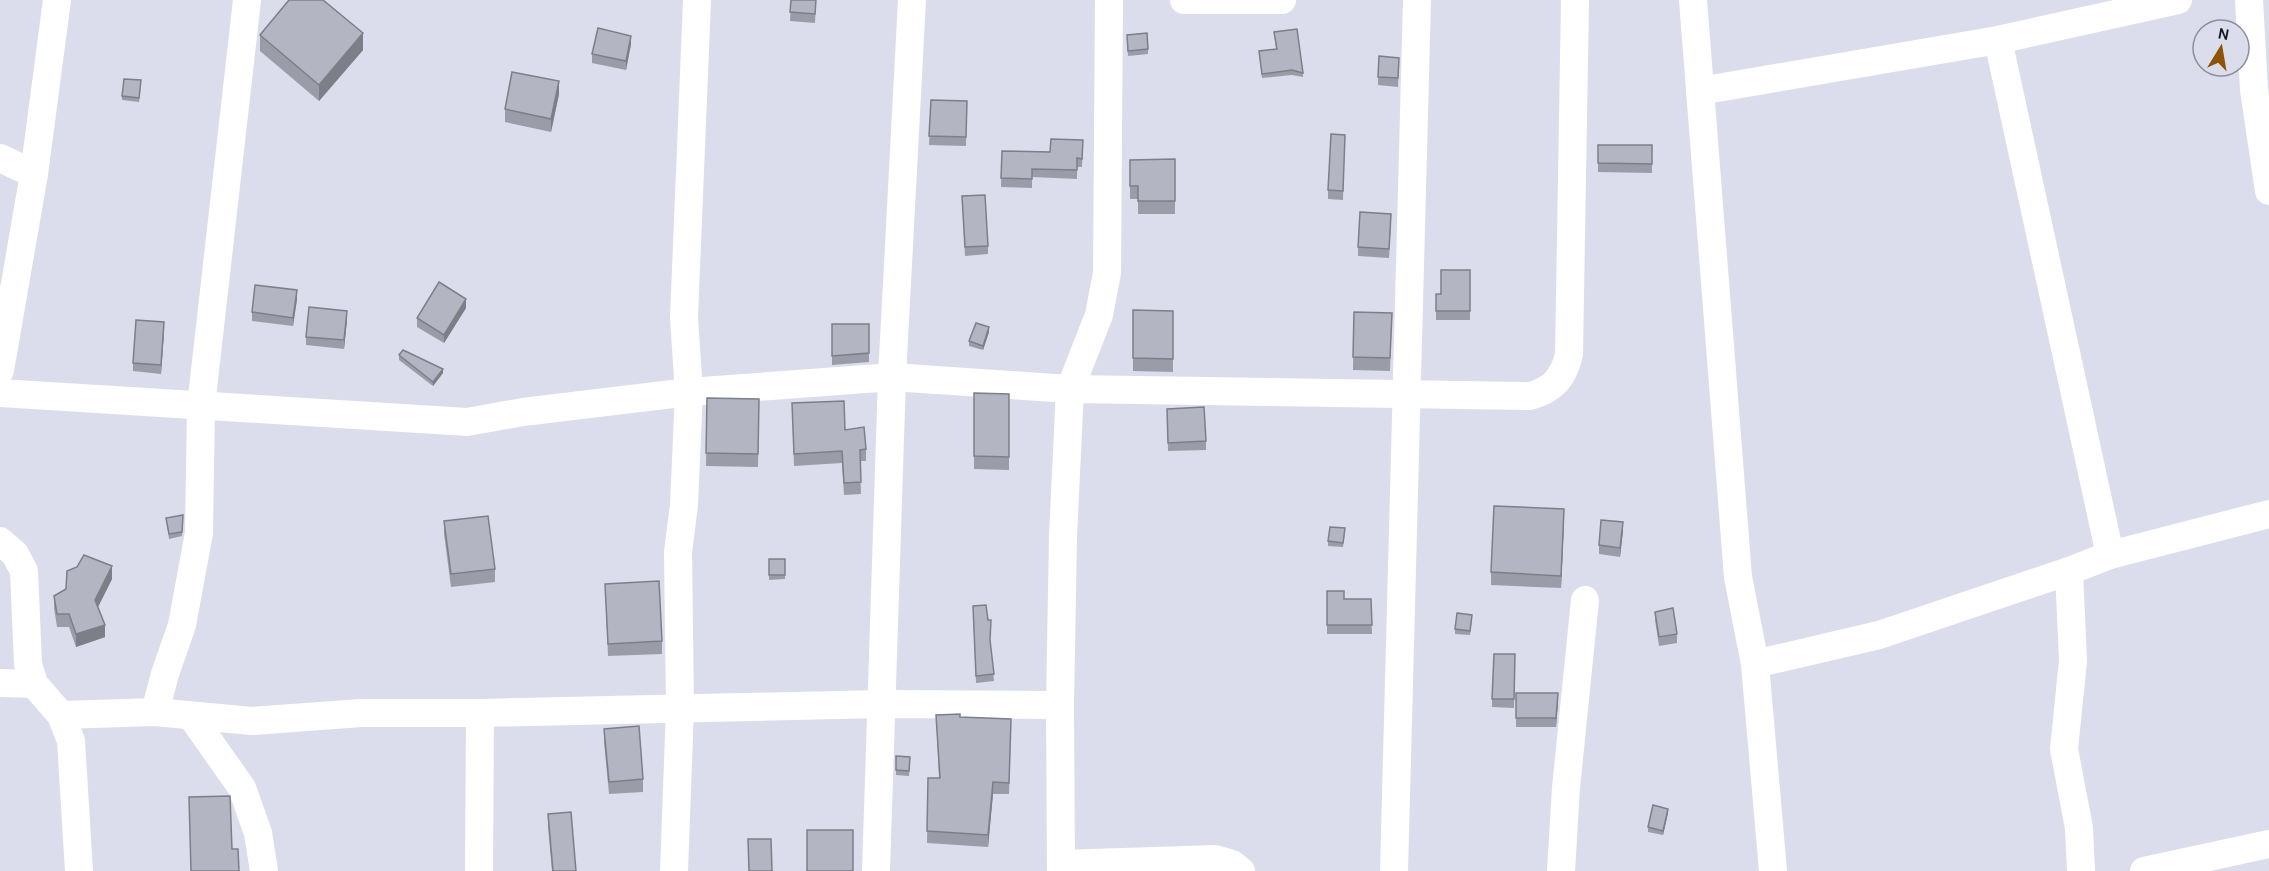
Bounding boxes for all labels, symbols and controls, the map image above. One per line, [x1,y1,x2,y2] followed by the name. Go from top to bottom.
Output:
[2191,18,2251,78] north arrow
[2216,23,2231,44] text: N

